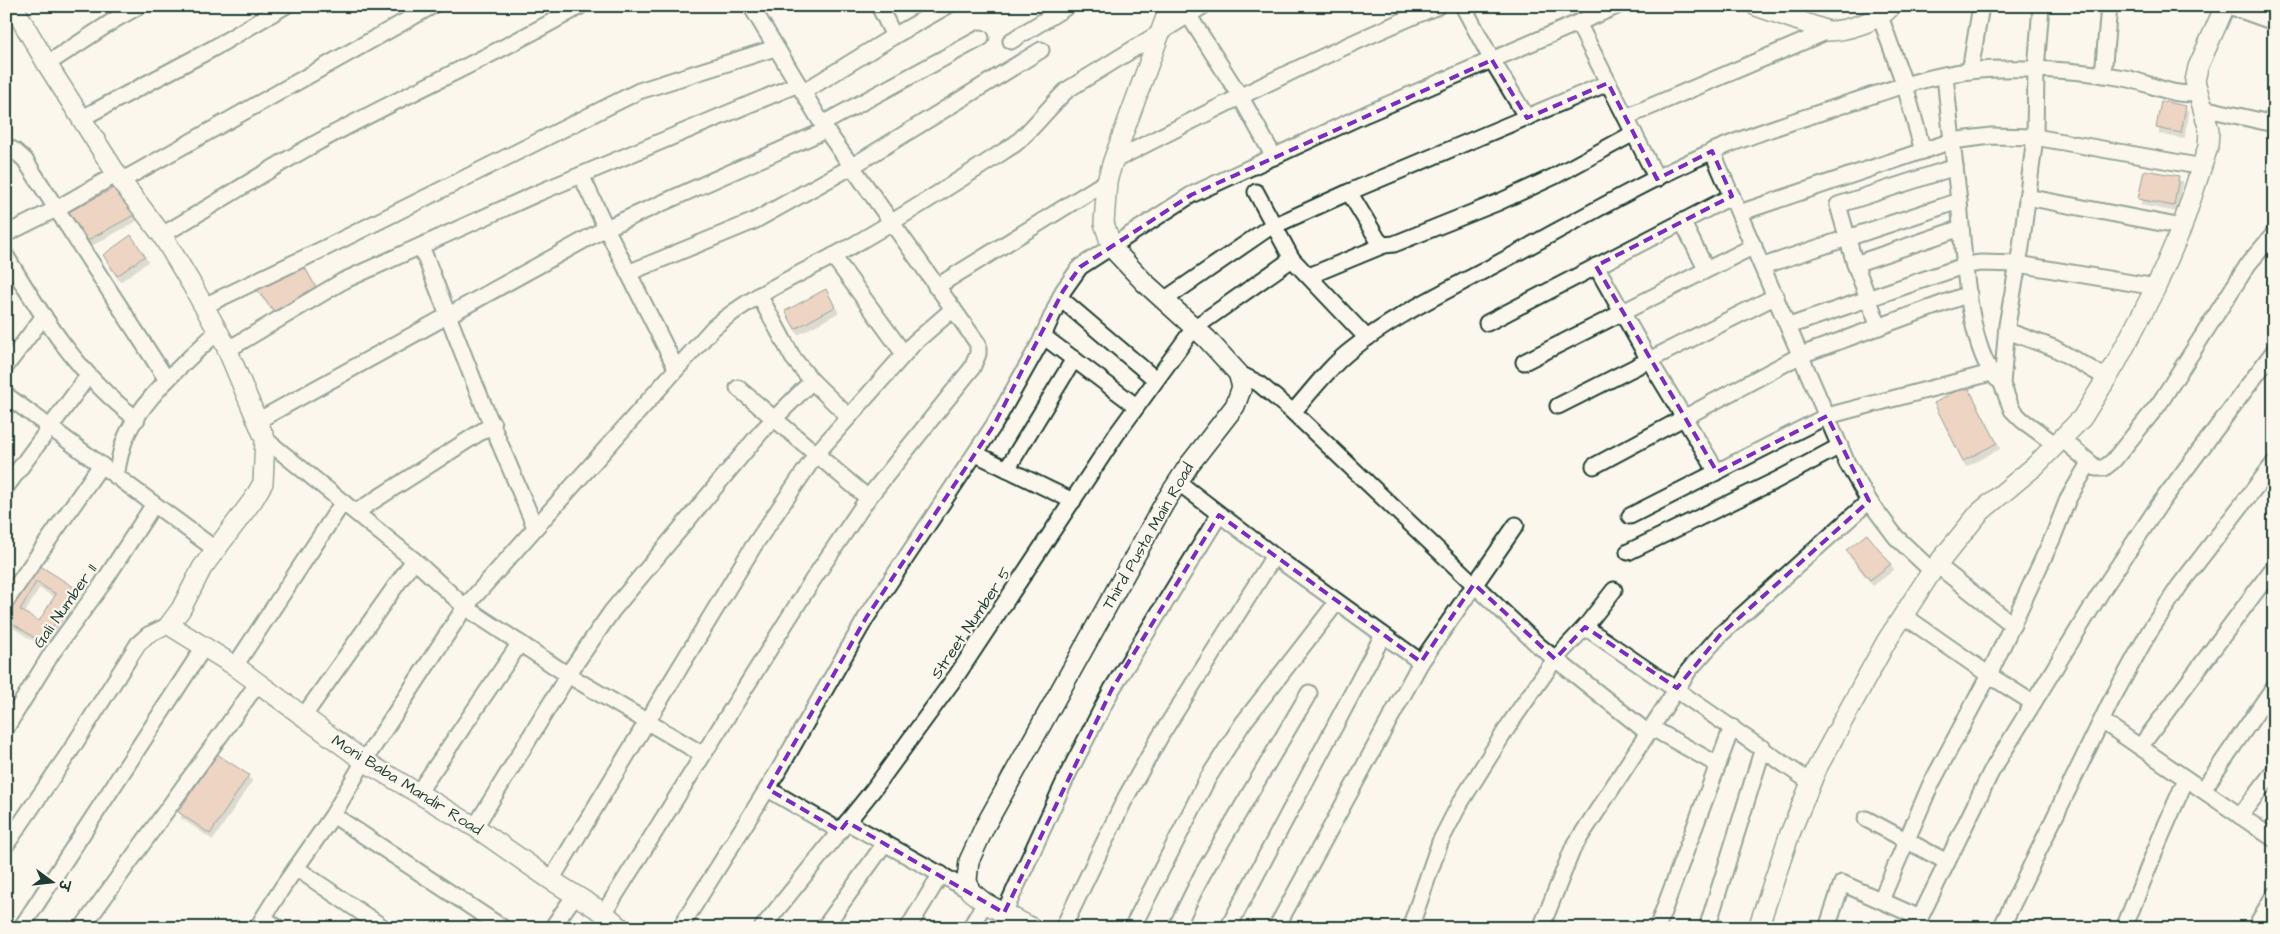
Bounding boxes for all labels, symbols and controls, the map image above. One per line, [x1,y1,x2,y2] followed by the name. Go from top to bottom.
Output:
[1097,459,1199,613] street label: Third Pusta Main Road
[28,559,102,653] street label: Gali Number 11
[925,562,1017,683] street label: Street Number 5
[327,730,487,840] street label: Moni Baba Mandir Road
[28,856,78,906] north arrow
[52,876,75,894] text: उ

